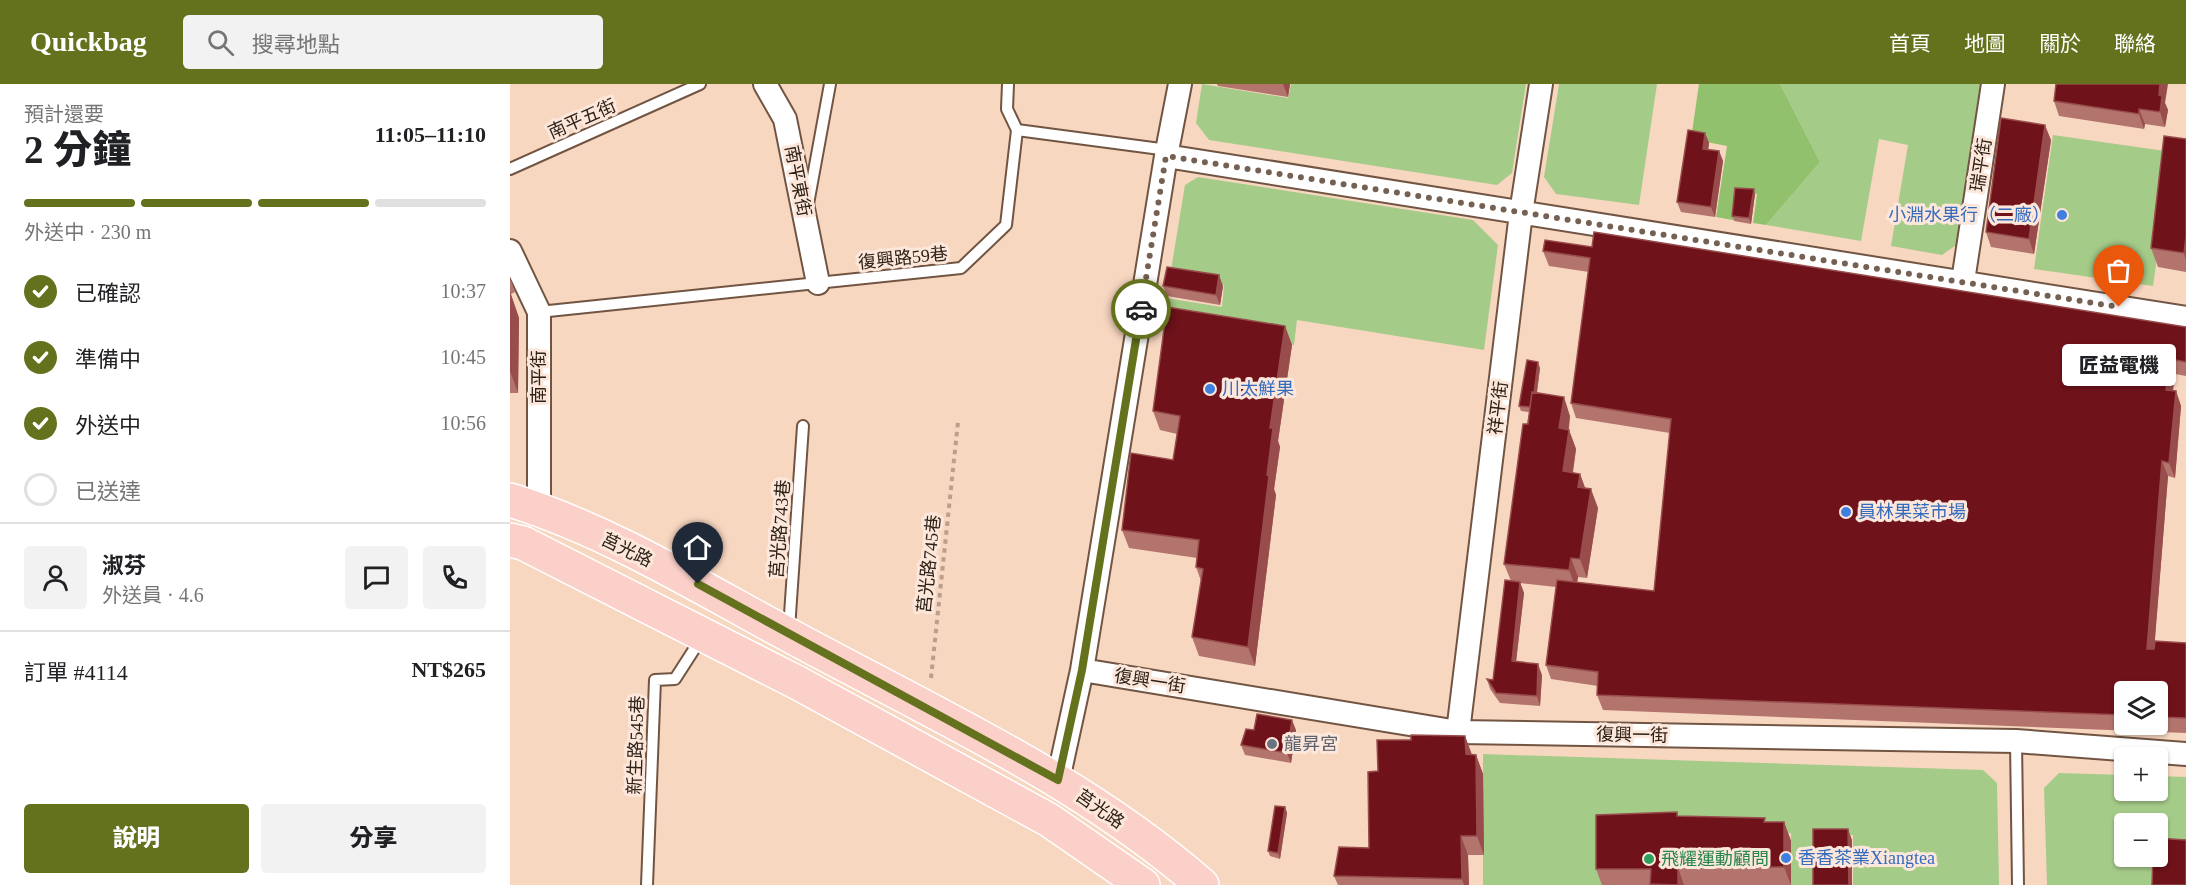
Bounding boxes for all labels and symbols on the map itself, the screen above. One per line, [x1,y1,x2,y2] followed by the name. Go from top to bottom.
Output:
[545,95,619,143] street label: 南平五街
[1967,137,1995,193] street label: 瑞平街
[781,144,815,218] street label: 南平東街
[1888,205,2050,225] place label: 小淵水果行（二廠）
[2055,208,2069,222] marker: 小淵水果行（二廠）
[857,243,949,273] street label: 復興路59巷
[2093,245,2144,307] pin
[1111,279,1171,339] courier
[2062,343,2176,385] callout: 匠益電機
[529,350,549,404] street label: 南平街
[1222,379,1294,399] place label: 川太鮮果
[1485,380,1511,436] street label: 祥平街
[1203,382,1217,396] marker: 川太鮮果
[767,479,793,579] street label: 莒光路743巷
[1858,502,1966,522] place label: 員林果菜市場
[1839,505,1853,519] marker: 員林果菜市場
[914,514,944,614] street label: 莒光路745巷
[672,522,723,584] pin
[598,529,656,571] street label: 莒光路
[1113,665,1187,697] street label: 復興一街
[624,695,648,795] street label: 新生路545巷
[1596,724,1668,746] street label: 復興一街
[1284,734,1338,754] place label: 龍昇宮
[1265,737,1279,751] marker: 龍昇宮
[1072,785,1128,833] street label: 莒光路
[1798,848,1935,868] place label: 香香茶業Xiangtea
[1661,849,1769,869] place label: 飛耀運動顧問
[1779,851,1793,865] marker: 香香茶業Xiangtea
[1642,852,1656,866] marker: 飛耀運動顧問

